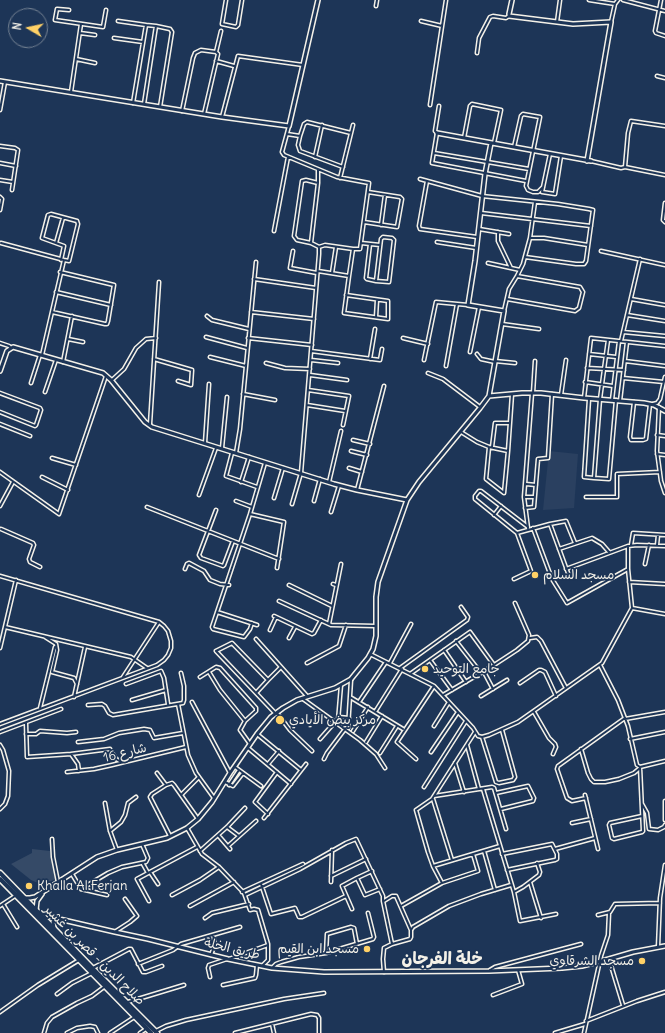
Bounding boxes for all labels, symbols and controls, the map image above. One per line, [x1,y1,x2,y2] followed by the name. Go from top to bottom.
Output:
[8,8,48,48] north arrow
[10,21,25,31] text: N
[543,567,614,583] place label: مسجد السلام
[530,570,540,580] marker: مسجد السلام
[433,661,500,677] place label: جامع التوحيد
[420,664,430,674] marker: جامع التوحيد
[289,712,376,728] place label: مركز بيض الأيادي
[274,714,286,726] marker: مركز بيض الأيادي
[102,740,148,766] street label: شارع 16
[37,878,127,894] place label: Khalla Al Ferjan
[24,881,34,891] marker: Khalla Al Ferjan
[40,901,148,1009] street label: صلاح الدين - قصر بن غشير
[203,935,261,963] street label: طريق الخلة
[277,941,359,957] place label: مسجد ابن القيم
[362,944,372,954] marker: مسجد ابن القيم
[401,949,483,969] district label: خلة الفرجان
[549,953,634,969] place label: مسجد الشرقاوي
[637,956,647,966] marker: مسجد الشرقاوي

